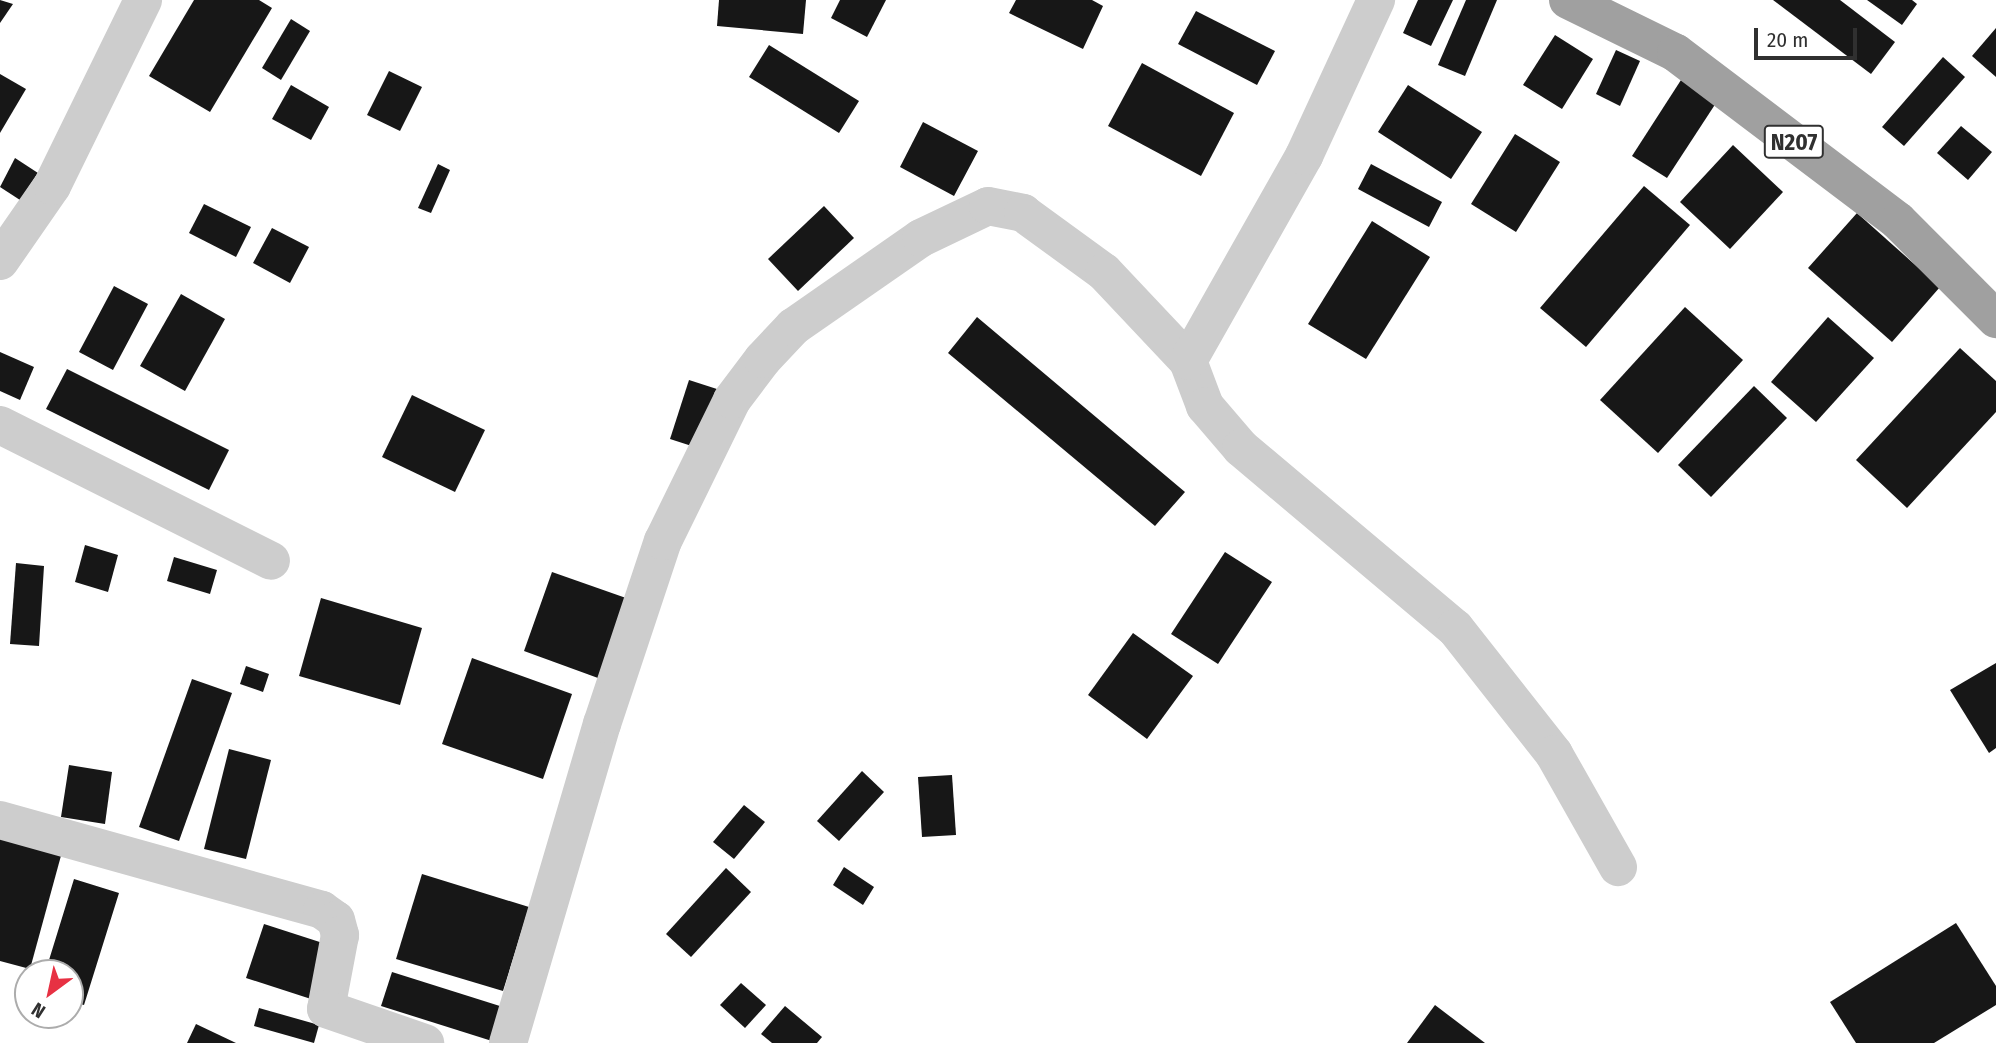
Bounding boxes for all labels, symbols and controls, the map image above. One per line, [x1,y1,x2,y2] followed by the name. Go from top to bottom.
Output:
[1758,14,1861,58] scale bar
[1767,27,1808,53] text: 20 m
[1762,122,1826,162] road number: N207
[14,959,84,1029] north arrow
[27,998,49,1023] text: N

